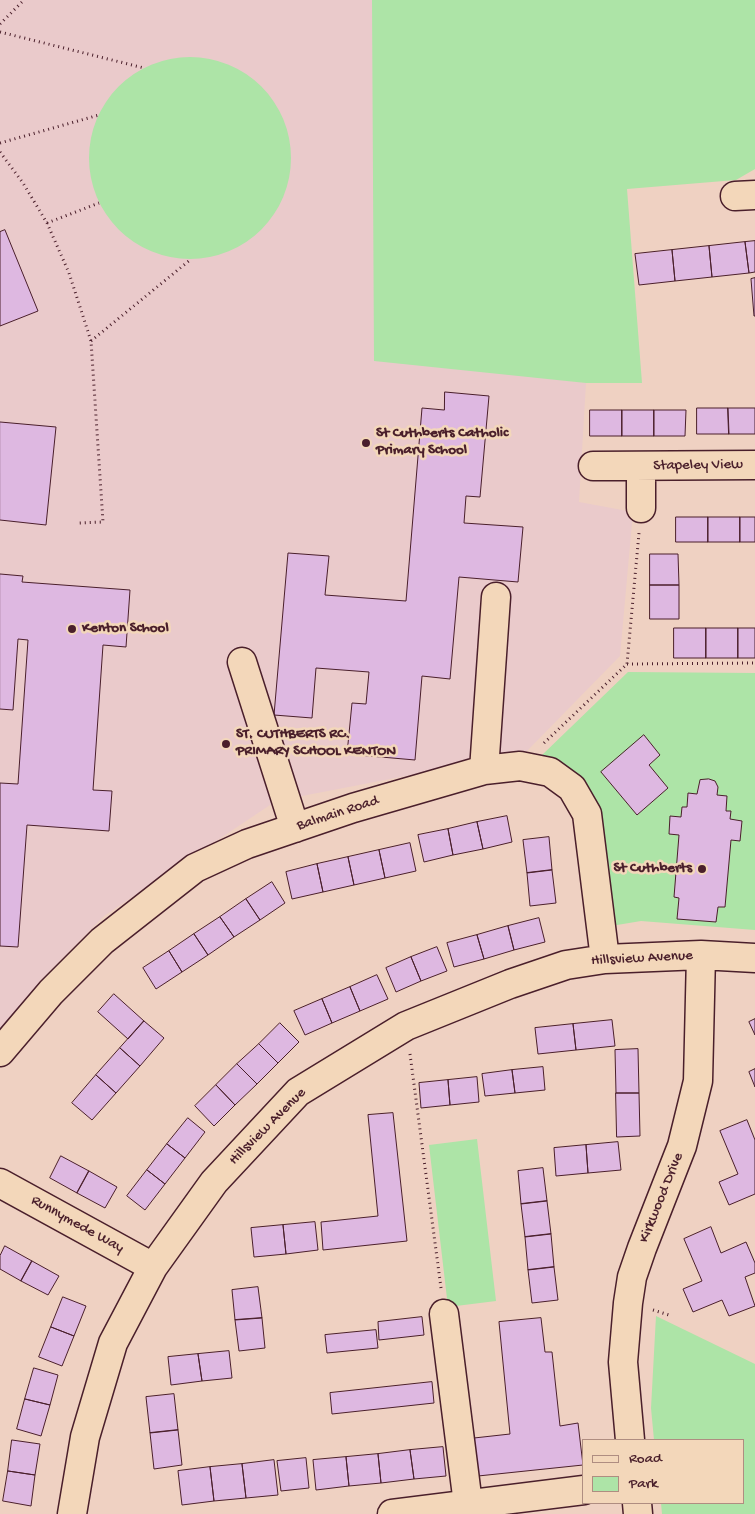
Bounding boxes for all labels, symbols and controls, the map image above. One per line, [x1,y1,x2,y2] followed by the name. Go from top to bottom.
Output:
[376,425,508,460] place label: St Cuthberts Catholic Primary School
[360,437,372,449] marker: St Cuthberts Catholic Primary School
[653,456,743,476] street label: Stapeley View
[82,620,169,638] place label: Kenton School
[66,623,78,635] marker: Kenton School
[236,726,396,761] place label: ST. CUTHBERTS RC. PRIMARY SCHOOL KENTON
[220,738,232,750] marker: ST. CUTHBERTS RC. PRIMARY SCHOOL KENTON
[295,792,381,836] street label: Balmain Road
[613,860,692,878] place label: St Cuthberts
[696,863,708,875] marker: St Cuthberts
[591,947,693,971] street label: Hillsview Avenue
[226,1085,310,1169] street label: Hillsview Avenue
[636,1150,688,1246] street label: Kirkwood Drive
[27,1192,127,1258] street label: Runnymede Way
[582,1439,745,1504] legend
[629,1450,662,1468] text: Road
[629,1475,658,1493] text: Park

